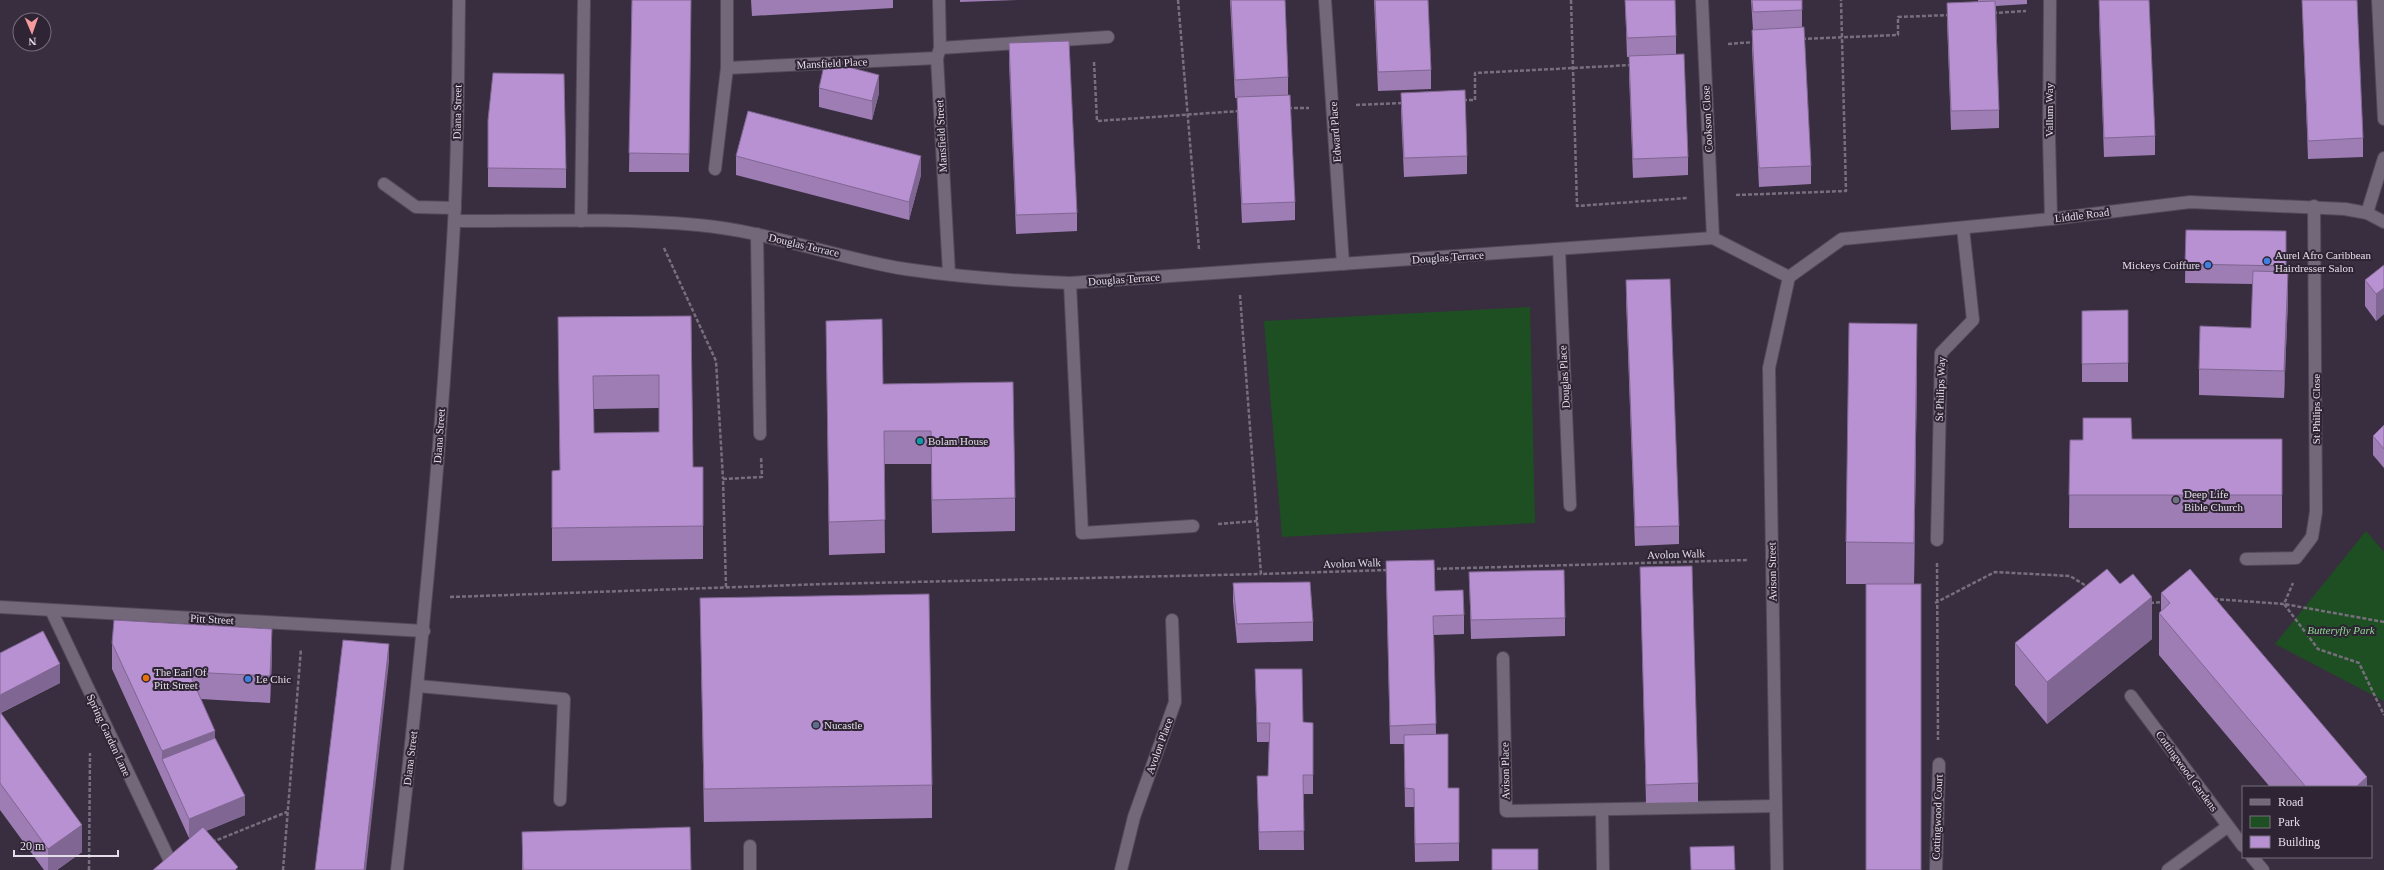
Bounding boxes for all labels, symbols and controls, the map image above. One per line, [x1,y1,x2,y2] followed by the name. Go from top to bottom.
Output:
[12,12,52,52] north arrow
[28,36,37,48] text: N
[796,55,868,71] street label: Mansfield Place
[2043,82,2055,137] street label: Vallum Way
[451,85,463,139] street label: Diana Street
[1699,85,1715,153] street label: Cookson Close
[933,99,949,173] street label: Mansfield Street
[1327,101,1343,163] street label: Edward Place
[2054,206,2110,224] street label: Liddle Road
[768,231,841,259] street label: Douglas Terrace
[1412,248,1484,265] street label: Douglas Terrace
[2275,249,2371,274] place label: Aurel Afro Caribbean Hairdresser Salon
[2262,256,2272,266] marker: Aurel Afro Caribbean Hairdresser Salon
[2122,259,2200,271] place label: Mickeys Coiffure
[2203,260,2213,270] marker: Mickeys Coiffure
[1088,270,1160,287] street label: Douglas Terrace
[1556,345,1572,409] street label: Douglas Place
[1933,356,1947,422] street label: St Philips Way
[2310,374,2322,444] street label: St Philips Close
[431,408,447,464] street label: Diana Street
[928,435,988,447] place label: Bolam House
[915,436,925,446] marker: Bolam House
[2184,488,2243,513] place label: Deep Life Bible Church
[2171,495,2181,505] marker: Deep Life Bible Church
[1765,542,1779,602] street label: Avison Street
[1647,547,1706,561] street label: Avolon Walk
[1323,556,1382,570] street label: Avolon Walk
[190,612,234,626] street label: Pitt Street
[2307,624,2376,636] park label: Butteryfly Park
[154,666,207,691] place label: The Earl Of Pitt Street
[141,673,151,683] marker: The Earl Of Pitt Street
[256,673,291,685] place label: Le Chic
[243,674,253,684] marker: Le Chic
[85,692,133,778] street label: Spring Garden Lane
[1143,716,1175,776] street label: Avolon Place
[824,719,863,731] place label: Nucastle
[811,720,821,730] marker: Nucastle
[2154,728,2220,814] street label: Cottingwood Gardens
[401,730,419,786] street label: Diana Street
[1498,742,1512,800] street label: Avison Place
[1930,774,1944,860] street label: Cottingwood Court
[2242,786,2372,858] legend
[2278,795,2303,809] text: Road
[2278,815,2300,829] text: Park
[14,832,118,858] scale bar
[2278,835,2320,849] text: Building
[20,839,45,853] text: 20 m

